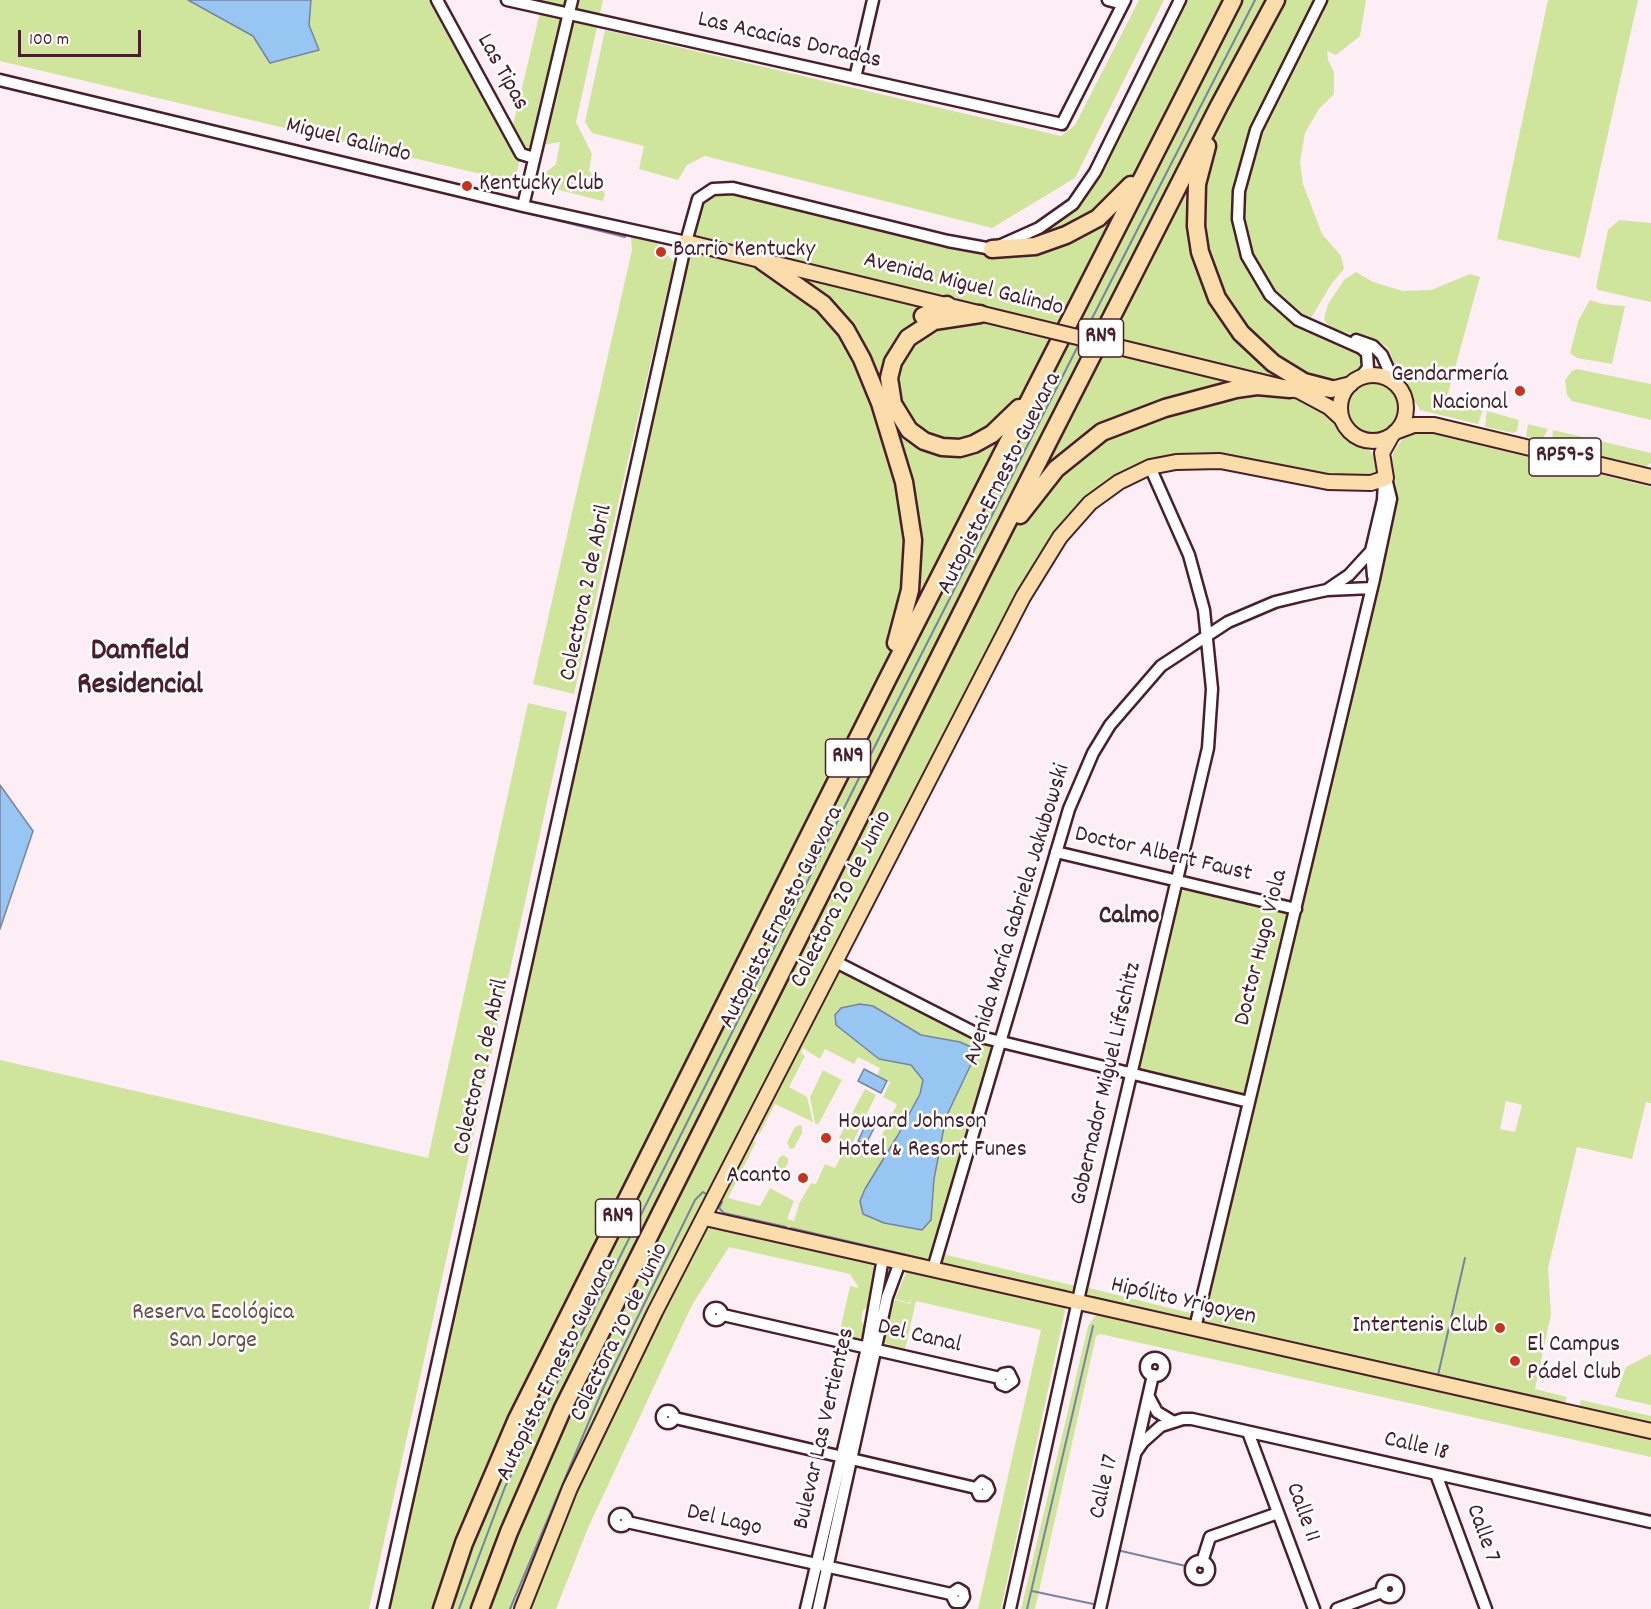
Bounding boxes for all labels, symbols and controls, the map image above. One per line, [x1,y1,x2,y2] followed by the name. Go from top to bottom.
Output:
[694,7,884,77] street label: Las Acacias Doradas
[21,18,144,56] scale bar
[29,28,69,53] text: 100 m
[468,30,534,116] street label: Las Tipas
[283,113,413,171] street label: Miguel Galindo
[479,172,604,200] place label: Kentucky Club
[460,179,474,193] marker: Kentucky Club
[673,238,815,266] place label: Barrio Kentucky
[654,245,668,259] marker: Barrio Kentucky
[860,247,1066,325] street label: Avenida Miguel Galindo
[1078,319,1124,357] road number: RN9
[1391,363,1508,419] place label: Gendarmería Nacional
[933,368,1069,600] street label: Autopista Ernesto Guevara
[1513,384,1527,398] marker: Gendarmería Nacional
[1529,438,1601,476] road number: RP59-S
[555,502,621,684] street label: Colectora 2 de Abril
[77,636,203,706] district label: Damfield Residencial
[826,739,870,777] road number: RN9
[959,761,1079,1069] street label: Avenida María Gabriela Jakubowski
[715,802,851,1034] street label: Autopista Ernesto Guevara
[786,806,900,994] street label: Colectora 20 de Junio
[1072,822,1254,890] street label: Doctor Albert Faust
[1230,867,1296,1029] street label: Doctor Hugo Viola
[1099,902,1159,934] district label: Calmo
[1066,960,1150,1208] street label: Gobernador Miguel Lifschitz
[449,976,517,1158] street label: Colectora 2 de Abril
[838,1110,1027,1166] place label: Howard Johnson Hotel & Resort Funes
[819,1131,833,1145] marker: Howard Johnson Hotel & Resort Funes
[726,1164,791,1192] place label: Acanto
[796,1171,810,1185] marker: Acanto
[596,1199,640,1237] road number: RN9
[565,1239,677,1427] street label: Colectora 20 de Junio
[491,1254,625,1486] street label: Autopista Ernesto Guevara
[1108,1272,1258,1334] street label: Hipólito Yrigoyen
[132,1301,294,1357] park label: Reserva Ecológica San Jorge
[874,1314,964,1362] street label: Del Canal
[1352,1314,1488,1342] place label: Intertenis Club
[1493,1321,1507,1335] marker: Intertenis Club
[789,1326,863,1532] street label: Bulevar Las Vertientes
[1527,1333,1621,1389] place label: El Campus Pádel Club
[1508,1354,1522,1368] marker: El Campus Pádel Club
[1381,1427,1451,1469] street label: Calle 18
[1085,1452,1127,1522] street label: Calle 17
[1277,1479,1325,1547] street label: Calle 11
[684,1499,764,1545] street label: Del Lago
[1457,1501,1505,1567] street label: Calle 7

